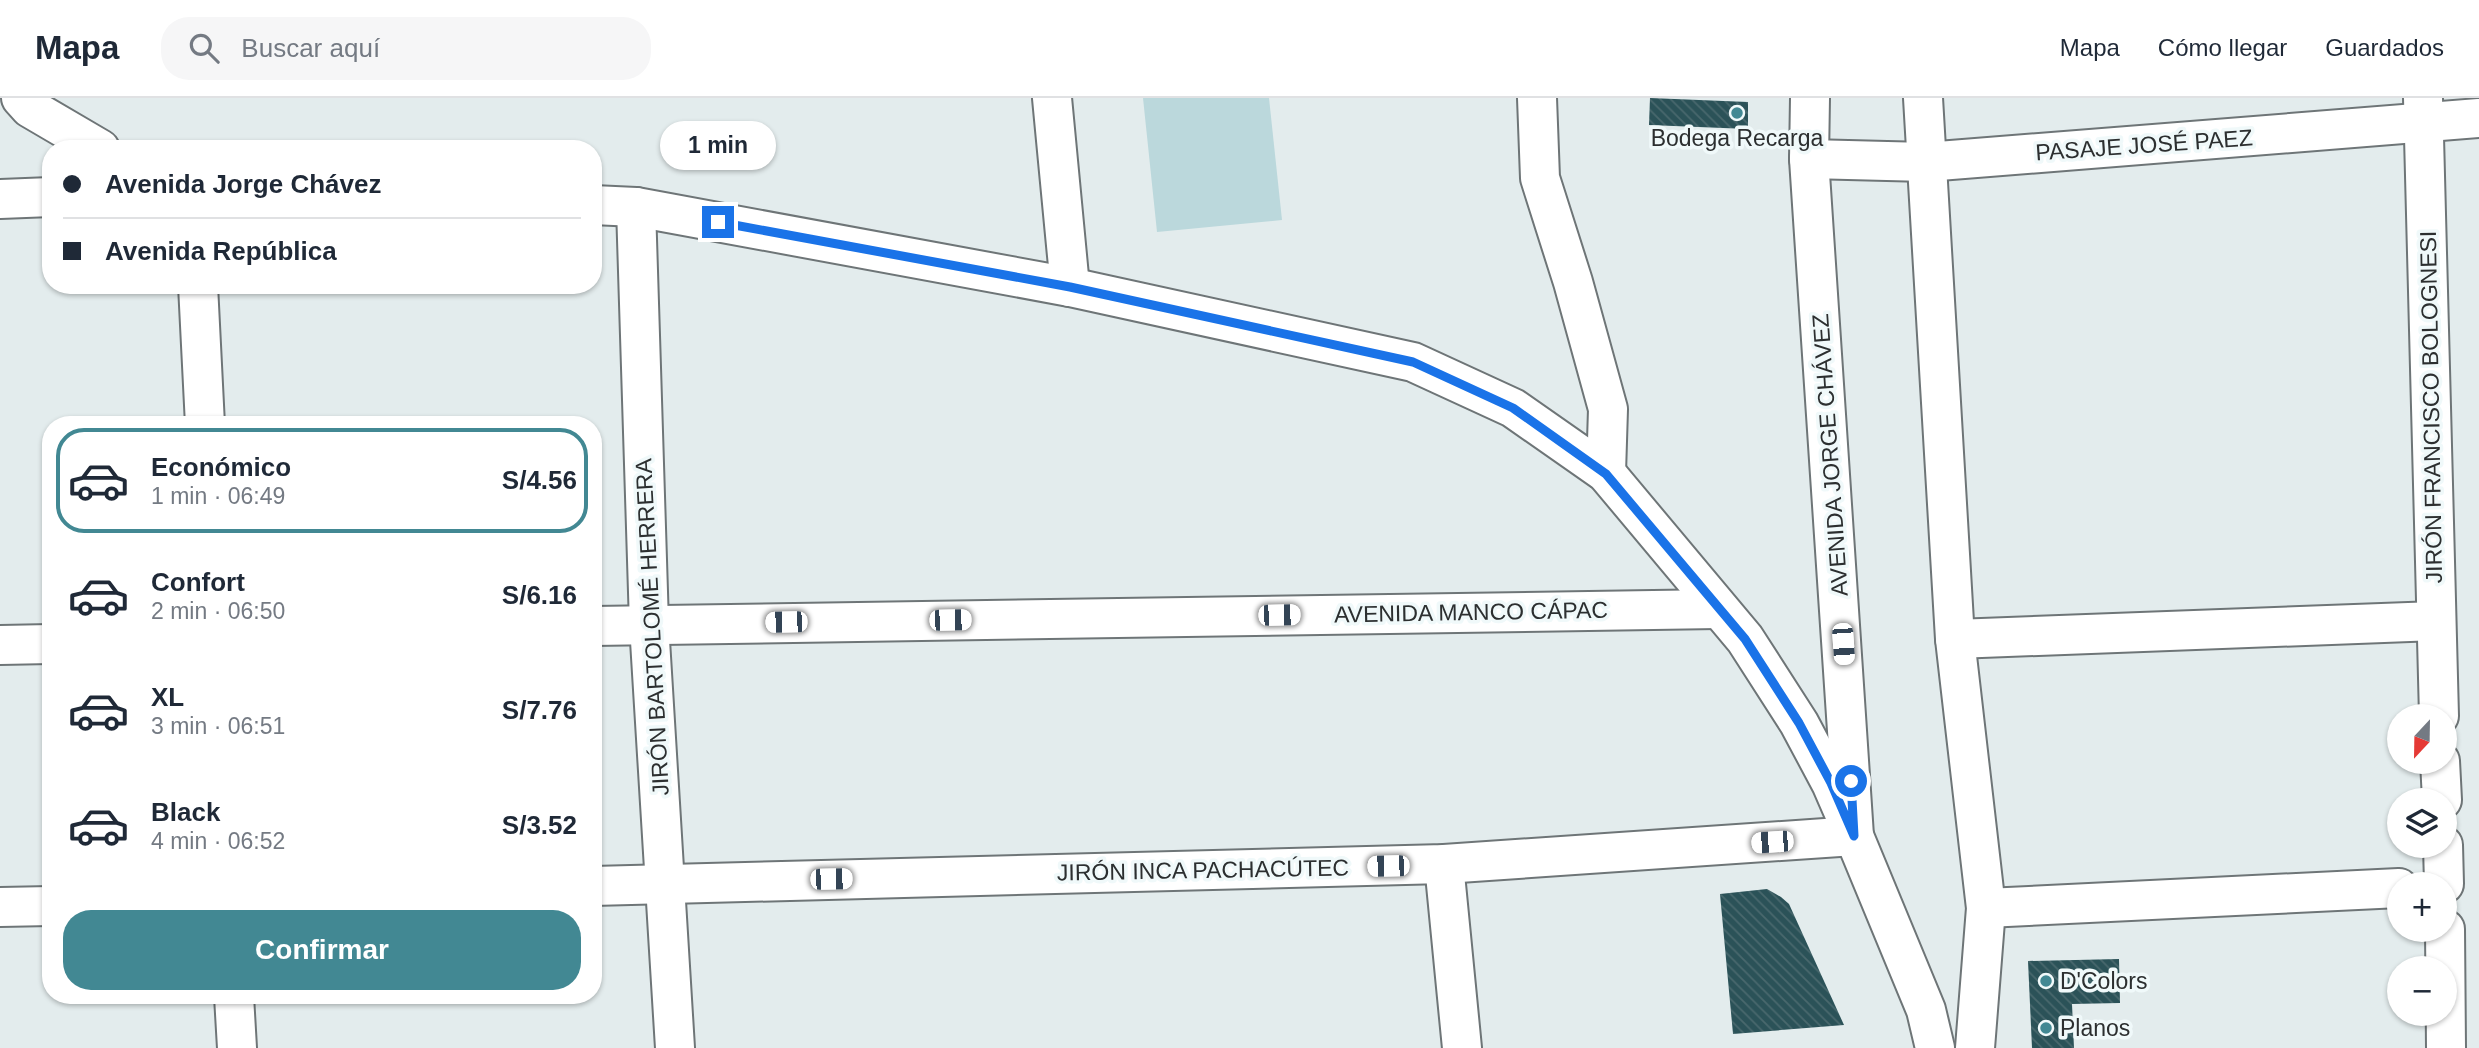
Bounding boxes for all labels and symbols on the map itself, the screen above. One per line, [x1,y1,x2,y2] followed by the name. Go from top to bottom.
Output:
[1729,105,1745,121] marker: Bodega Recarga
[660,121,776,170] callout: 1 min
[2034,124,2254,166] street label: PASAJE JOSÉ PAEZ
[1651,125,1824,151] place label: Bodega Recarga
[702,206,734,238] route end
[2415,230,2447,584] street label: JIRÓN FRANCISCO BOLOGNESI
[1807,313,1853,597] street label: AVENIDA JORGE CHÁVEZ
[630,457,674,796] street label: JIRÓN BARTOLOMÉ HERRERA
[1334,597,1608,627] street label: AVENIDA MANCO CÁPAC
[1258,604,1301,626] car
[929,609,972,631] car
[765,611,808,633] car
[1832,622,1855,666] car
[2387,704,2457,774] north arrow
[1835,765,1867,797] route start
[1751,830,1794,854] car
[1057,854,1349,886] street label: JIRÓN INCA PACHACÚTEC
[1367,855,1410,877] car
[810,868,853,890] car
[2060,968,2147,994] place label: D'Colors
[2038,973,2054,989] marker: D'Colors
[2060,1015,2130,1041] place label: Planos
[2038,1020,2054,1036] marker: Planos

